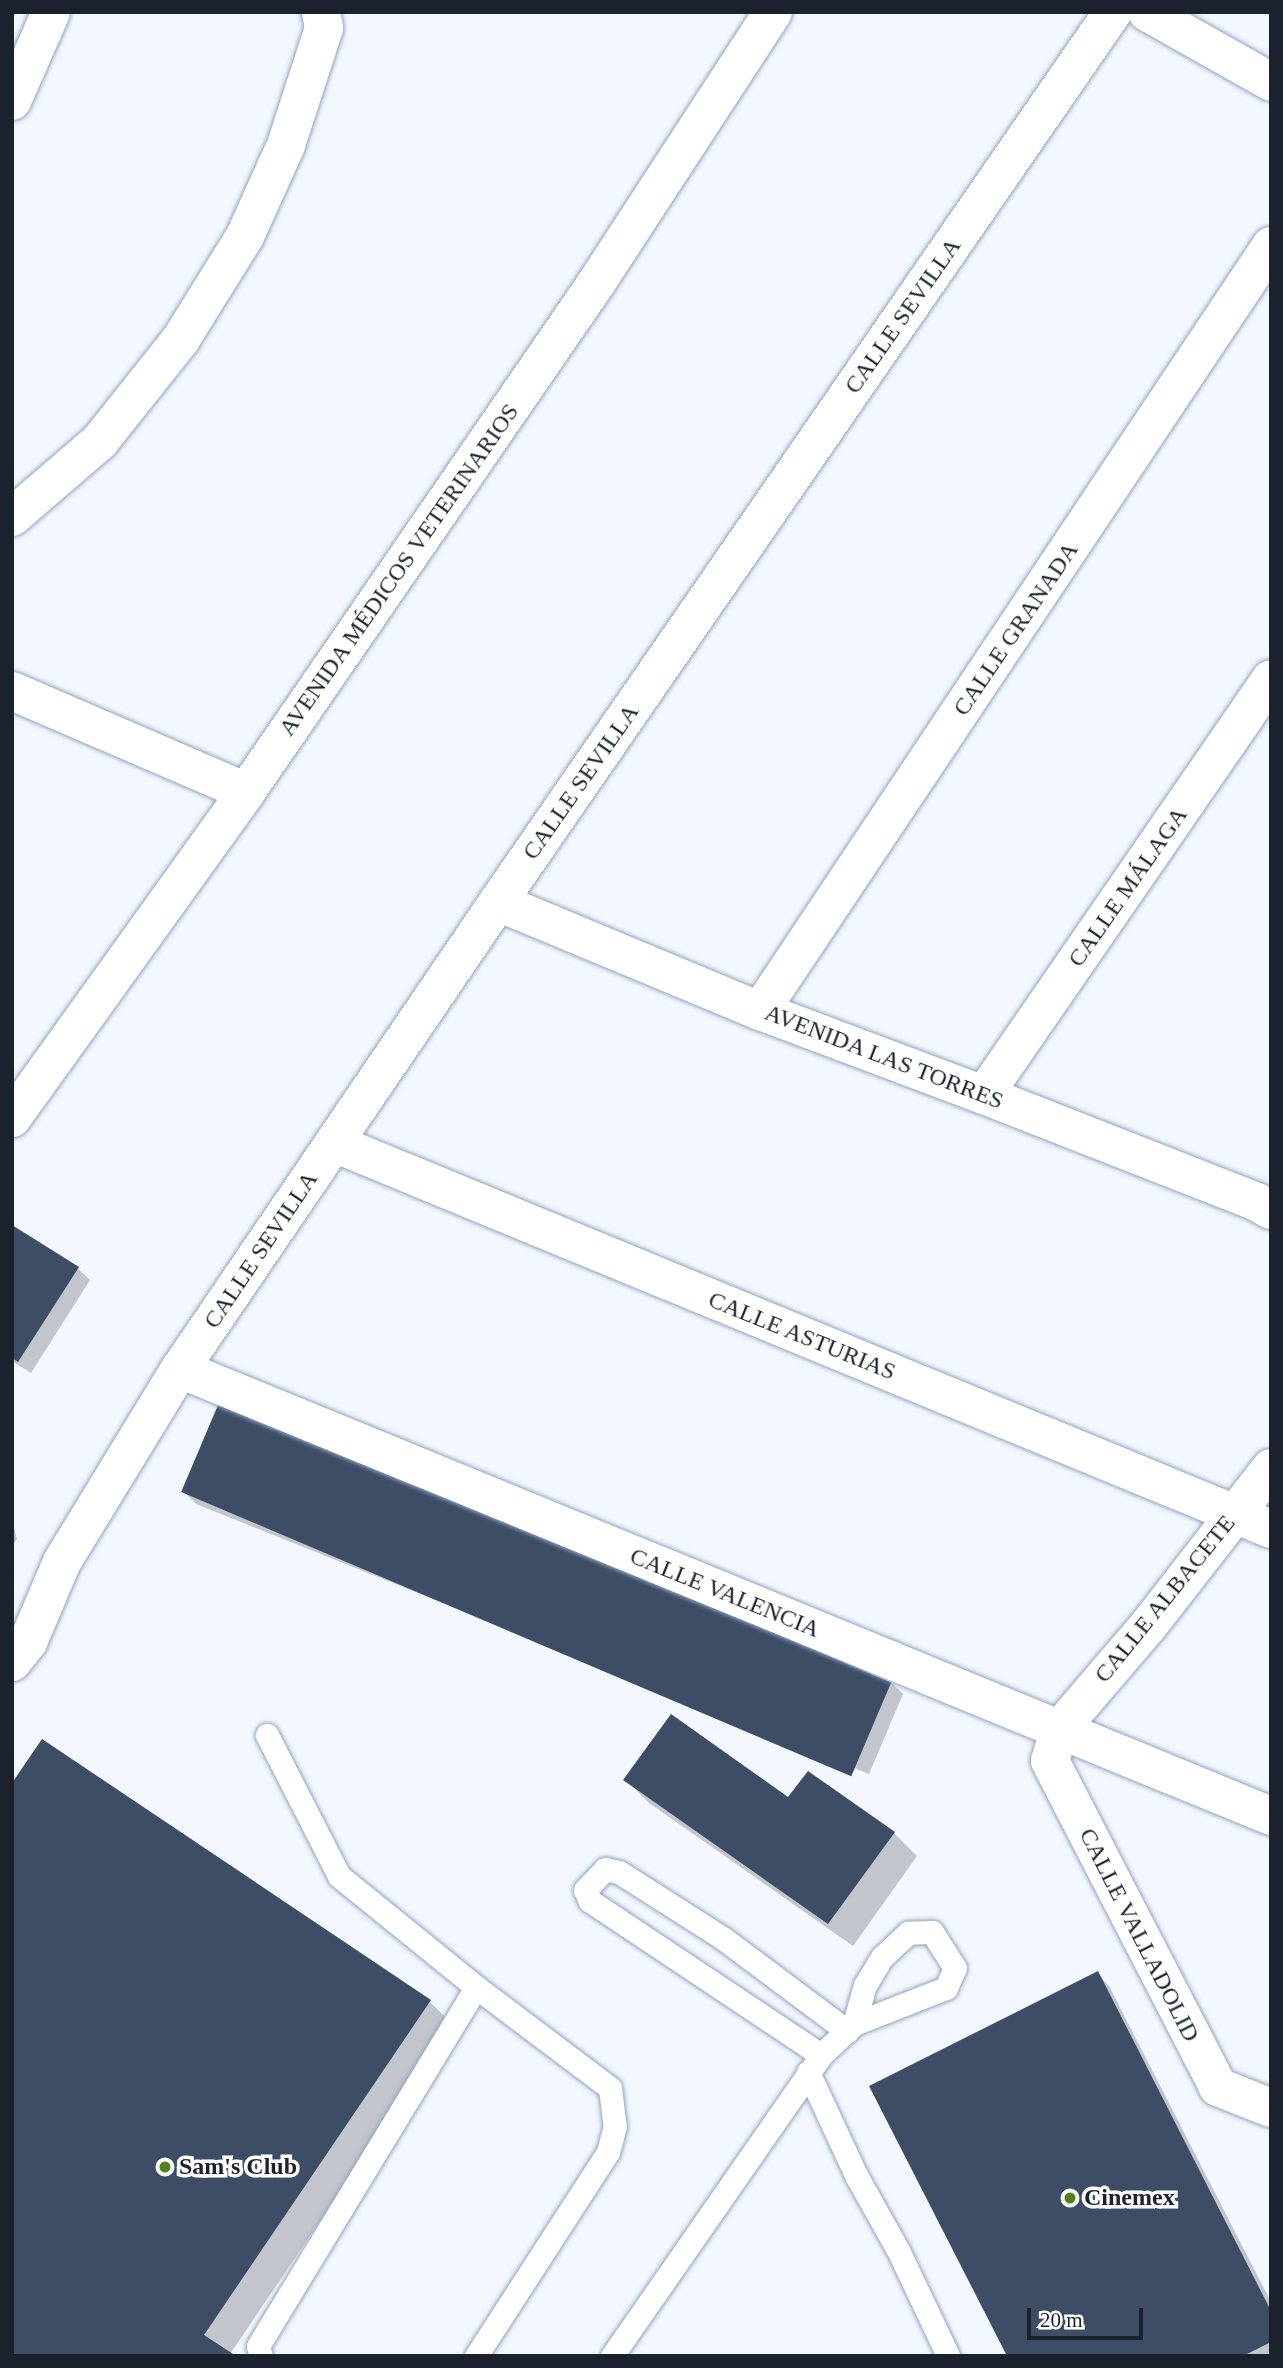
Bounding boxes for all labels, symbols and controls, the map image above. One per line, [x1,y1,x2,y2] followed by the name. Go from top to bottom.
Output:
[839,233,967,399] street label: CALLE SEVILLA
[272,398,526,742] street label: AVENIDA MÉDICOS VETERINARIOS
[947,537,1085,721] street label: CALLE GRANADA
[517,699,645,865] street label: CALLE SEVILLA
[1062,801,1194,973] street label: CALLE MÁLAGA
[760,998,1008,1116] street label: AVENIDA LAS TORRES
[198,1166,324,1334] street label: CALLE SEVILLA
[704,1285,900,1387] street label: CALLE ASTURIAS
[1088,1509,1242,1689] street label: CALLE ALBACETE
[626,1542,824,1644] street label: CALLE VALENCIA
[1073,1823,1205,2047] street label: CALLE VALLADOLID
[179,2153,297,2181] place label: Sam's Club
[157,2159,173,2175] marker: Sam's Club
[1084,2184,1175,2212] place label: Cinemex
[1062,2190,1078,2206] marker: Cinemex
[1031,2294,1146,2338] scale bar
[1040,2308,1083,2332] text: 20 m

